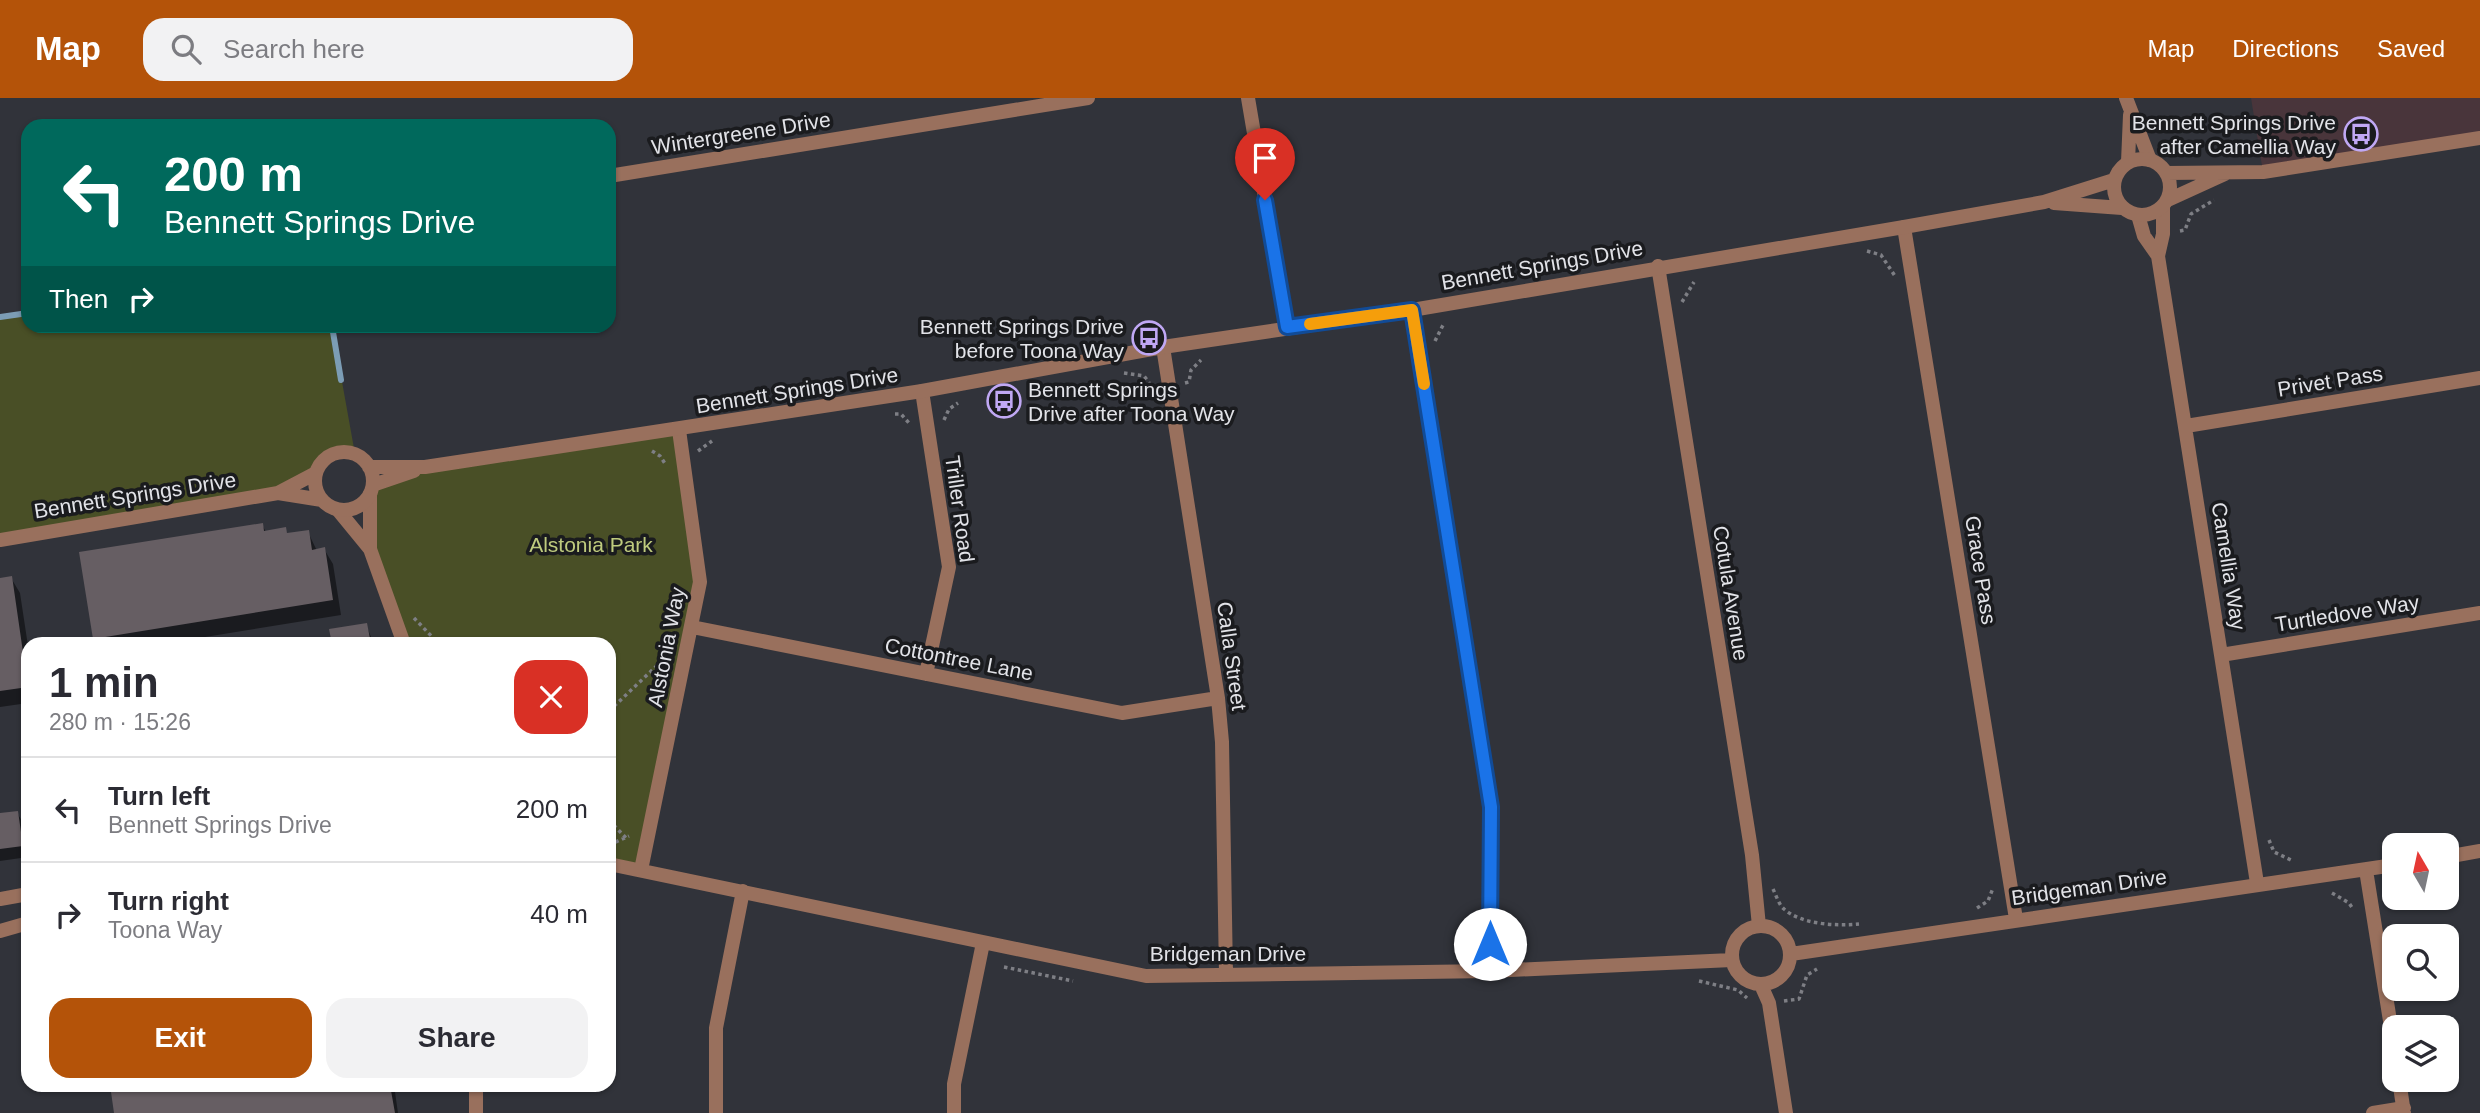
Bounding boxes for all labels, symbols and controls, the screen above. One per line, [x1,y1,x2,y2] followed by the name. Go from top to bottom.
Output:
[143,18,633,81] search box
[35,30,101,67] text: Map
[167,30,205,68] icon: search
[223,34,365,64] text: Search here
[2148,35,2194,62] text: Map
[2232,35,2339,62] text: Directions
[2377,35,2445,62] text: Saved
[650,107,832,159] street label: Wintergreene Drive
[2132,111,2336,158] place label: Bennett Springs Drive after Camellia Way
[2342,115,2380,153] bus stop icon: Bennett Springs Drive after Camellia Way
[1235,128,1295,200] pin
[1246,139,1284,177] icon: arrive
[49,147,140,238] icon: left
[164,147,303,201] text: 200 m
[164,204,475,240] text: Bennett Springs Drive
[1439,236,1645,294] street label: Bennett Springs Drive
[122,280,160,318] icon: right
[49,284,108,314] text: Then
[920,315,1124,362] place label: Bennett Springs Drive before Toona Way
[1130,319,1168,357] bus stop icon: Bennett Springs Drive before Toona Way
[2276,361,2384,401] street label: Privet Pass
[694,363,900,417] street label: Bennett Springs Drive
[1028,378,1235,425] place label: Bennett Springs Drive after Toona Way
[985,382,1023,420] bus stop icon: Bennett Springs Drive after Toona Way
[941,454,979,564] street label: Triller Road
[32,468,238,522] street label: Bennett Springs Drive
[2208,501,2251,632] street label: Camellia Way
[1961,514,2001,626] street label: Grace Pass
[1709,524,1753,662] street label: Cotula Avenue
[529,533,653,556] park label: Alstonia Park
[643,585,689,709] street label: Alstonia Way
[2273,590,2421,636] street label: Turtledove Way
[1213,600,1251,712] street label: Calla Street
[883,633,1035,685] street label: Cottontree Lane
[49,659,159,706] text: 1 min
[514,660,588,734] button: close
[49,709,191,735] text: 280 m · 15:26
[108,781,210,811] text: Turn left
[49,791,87,829] icon: left
[516,794,588,824] text: 200 m
[108,812,332,838] text: Bennett Springs Drive
[2382,833,2459,910] north arrow
[2382,833,2459,1092] map controls
[2010,865,2168,909] street label: Bridgeman Drive
[108,886,229,916] text: Turn right
[49,896,87,934] icon: right
[530,899,588,929] text: 40 m
[1453,907,1527,981] position arrow
[108,917,222,943] text: Toona Way
[2382,924,2459,1001] button: search
[1150,942,1306,965] street label: Bridgeman Drive
[49,998,312,1078] button: Exit
[326,998,588,1078] button: Share
[2382,1015,2459,1092] button: layers

